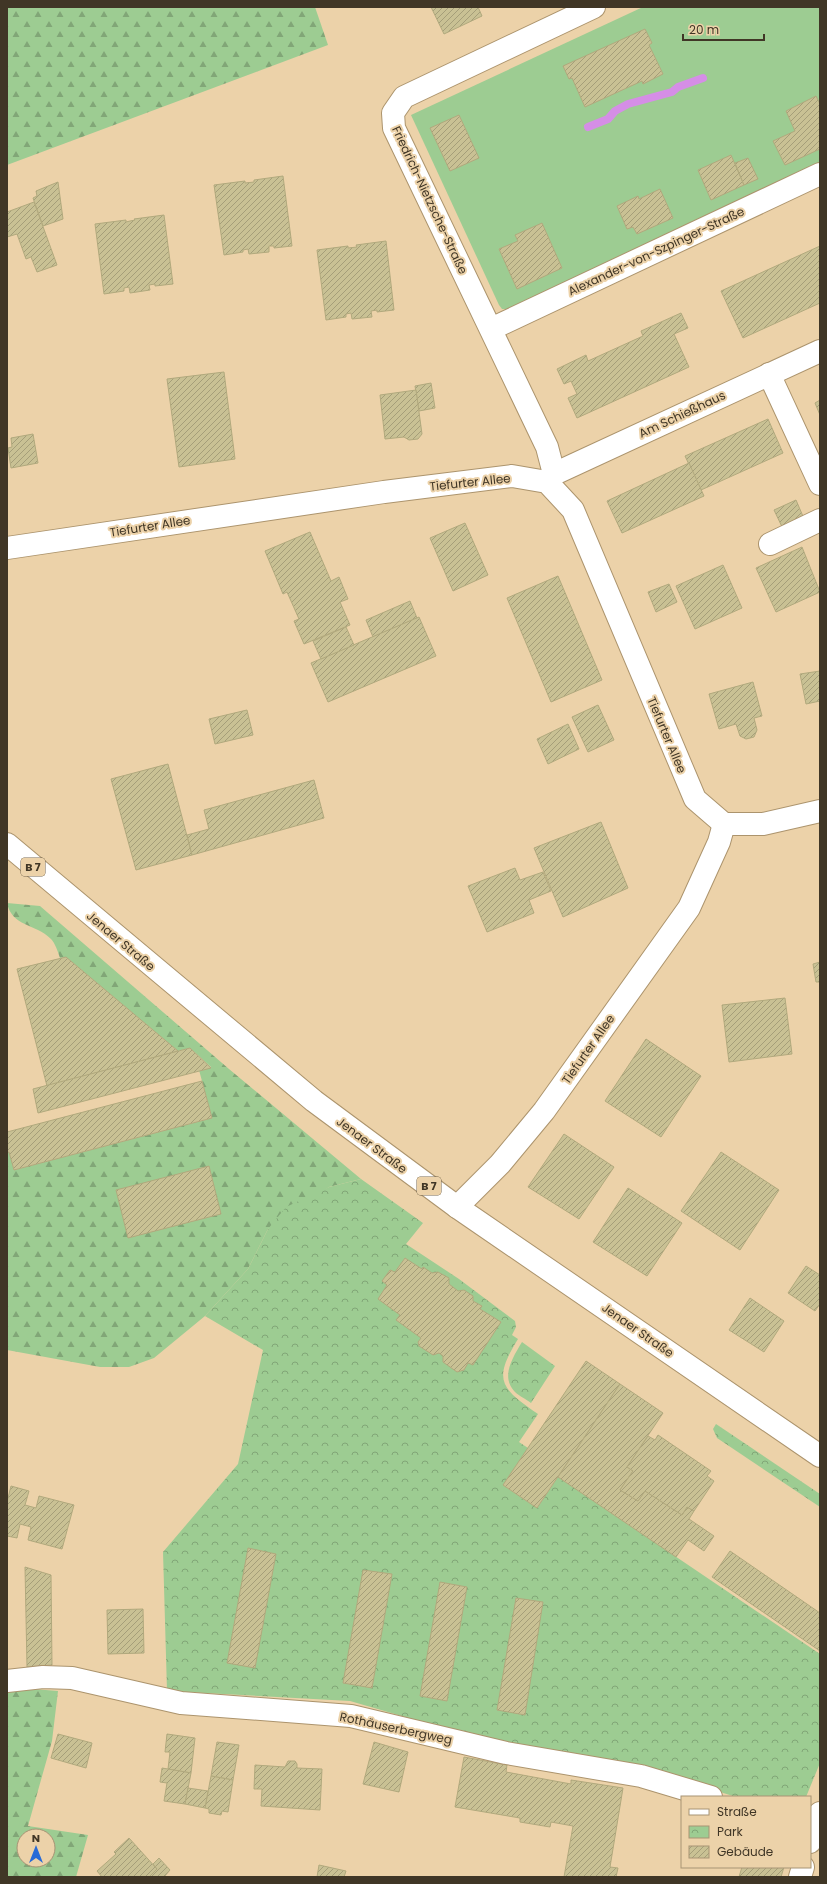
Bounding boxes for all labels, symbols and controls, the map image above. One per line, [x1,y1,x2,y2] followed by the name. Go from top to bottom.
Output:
[683,16,764,42] scale bar
[689,21,719,38] text: 20 m
[388,123,472,277] street label: Friedrich-Nietzsche-Straße
[565,203,747,299] street label: Alexander-von-Szpinger-Straße
[636,386,728,442] street label: Am Schießhaus
[429,469,511,495] street label: Tiefurter Allee
[108,511,192,541] street label: Tiefurter Allee
[643,694,691,776] street label: Tiefurter Allee
[21,858,45,876] road number: B 7
[83,907,159,975] street label: Jenaer Straße
[558,1011,618,1087] street label: Tiefurter Allee
[333,1113,411,1177] street label: Jenaer Straße
[417,1177,441,1195] road number: B 7
[599,1299,677,1361] street label: Jenaer Straße
[338,1708,454,1748] street label: Rothäuserbergweg
[681,1796,811,1868] legend
[717,1803,757,1820] text: Straße
[717,1823,744,1840] text: Park
[16,1828,56,1868] north arrow
[32,1830,40,1846] text: N
[717,1843,773,1860] text: Gebäude

